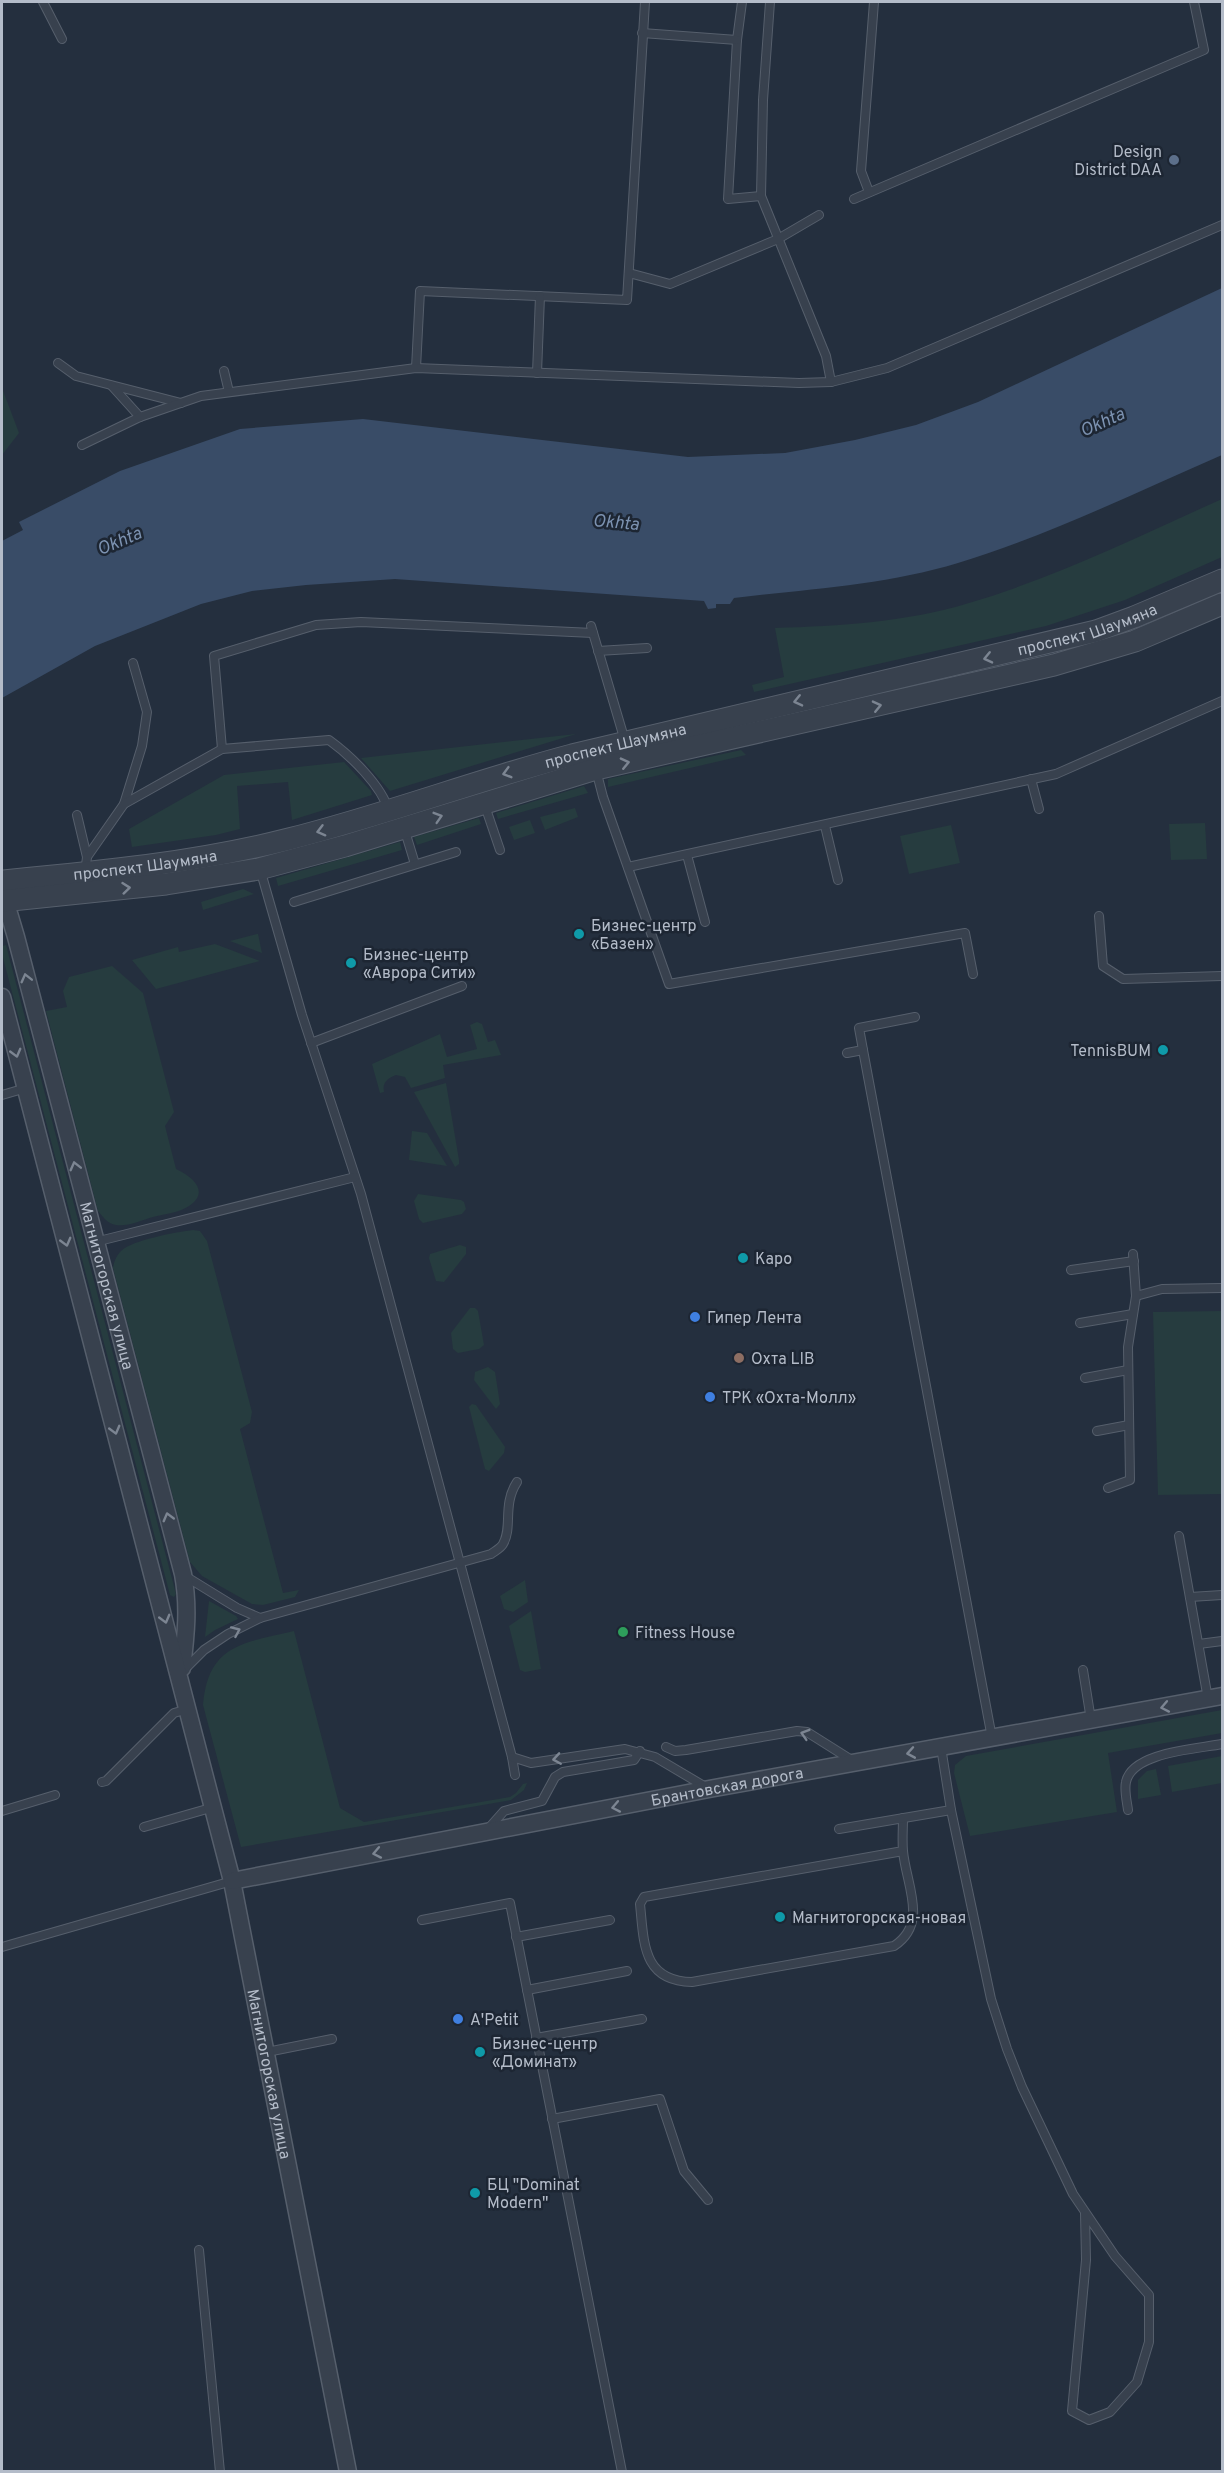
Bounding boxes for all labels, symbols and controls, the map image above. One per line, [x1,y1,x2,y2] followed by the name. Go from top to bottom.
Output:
[1074,143,1162,181] place label: Design District DAA
[1167,153,1181,167] marker: Design District DAA
[1077,403,1129,443] water label: Okhta
[592,510,641,537] water label: Okhta
[94,522,146,562] water label: Okhta
[1016,600,1161,661] street label: проспект Шаумяна
[984,651,994,664] one-way arrow
[794,694,804,707] one-way arrow
[872,700,882,713] one-way arrow
[543,720,689,774] street label: проспект Шаумяна
[620,757,630,770] one-way arrow
[502,766,513,778] one-way arrow
[432,811,443,824] one-way arrow
[316,824,327,836] one-way arrow
[72,847,219,886] street label: проспект Шаумяна
[121,882,131,895] one-way arrow
[591,917,697,955] place label: Бизнес-центр «Базен»
[572,927,586,941] marker: Бизнес-центр «Базен»
[363,946,476,984] place label: Бизнес-центр «Аврора Сити»
[344,956,358,970] marker: Бизнес-центр «Аврора Сити»
[21,973,34,983] one-way arrow
[1070,1042,1151,1062] place label: TennisBUM
[1156,1043,1170,1057] marker: TennisBUM
[9,1048,22,1058] one-way arrow
[70,1162,82,1172] one-way arrow
[74,1200,137,1372] street label: Магнитогорская улица
[59,1236,71,1247] one-way arrow
[755,1250,792,1270] place label: Каро
[736,1251,750,1265] marker: Каро
[707,1309,802,1329] place label: Гипер Лента
[688,1310,702,1324] marker: Гипер Лента
[751,1350,814,1370] place label: Охта LIB
[732,1351,746,1365] marker: Охта LIB
[722,1389,856,1409] place label: ТРК «Охта-Молл»
[703,1390,717,1404] marker: ТРК «Охта-Молл»
[108,1425,121,1435] one-way arrow
[162,1512,175,1522] one-way arrow
[158,1613,170,1624] one-way arrow
[635,1624,735,1644] place label: Fitness House
[616,1625,630,1639] marker: Fitness House
[230,1626,241,1638] one-way arrow
[1160,1700,1170,1713] one-way arrow
[801,1729,811,1741] one-way arrow
[906,1746,916,1758] one-way arrow
[552,1753,561,1765] one-way arrow
[649,1764,805,1812] street label: Брантовская дорога
[611,1800,621,1813] one-way arrow
[373,1846,383,1859] one-way arrow
[792,1909,966,1929] place label: Магнитогорская-новая
[773,1910,787,1924] marker: Магнитогорская-новая
[241,1988,294,2161] street label: Магнитогорская улица
[470,2011,519,2031] place label: A'Petit
[451,2012,465,2026] marker: A'Petit
[492,2035,598,2073] place label: Бизнес-центр «Доминат»
[473,2045,487,2059] marker: Бизнес-центр «Доминат»
[487,2176,580,2214] place label: БЦ "Dominat Modern"
[468,2186,482,2200] marker: БЦ "Dominat Modern"

